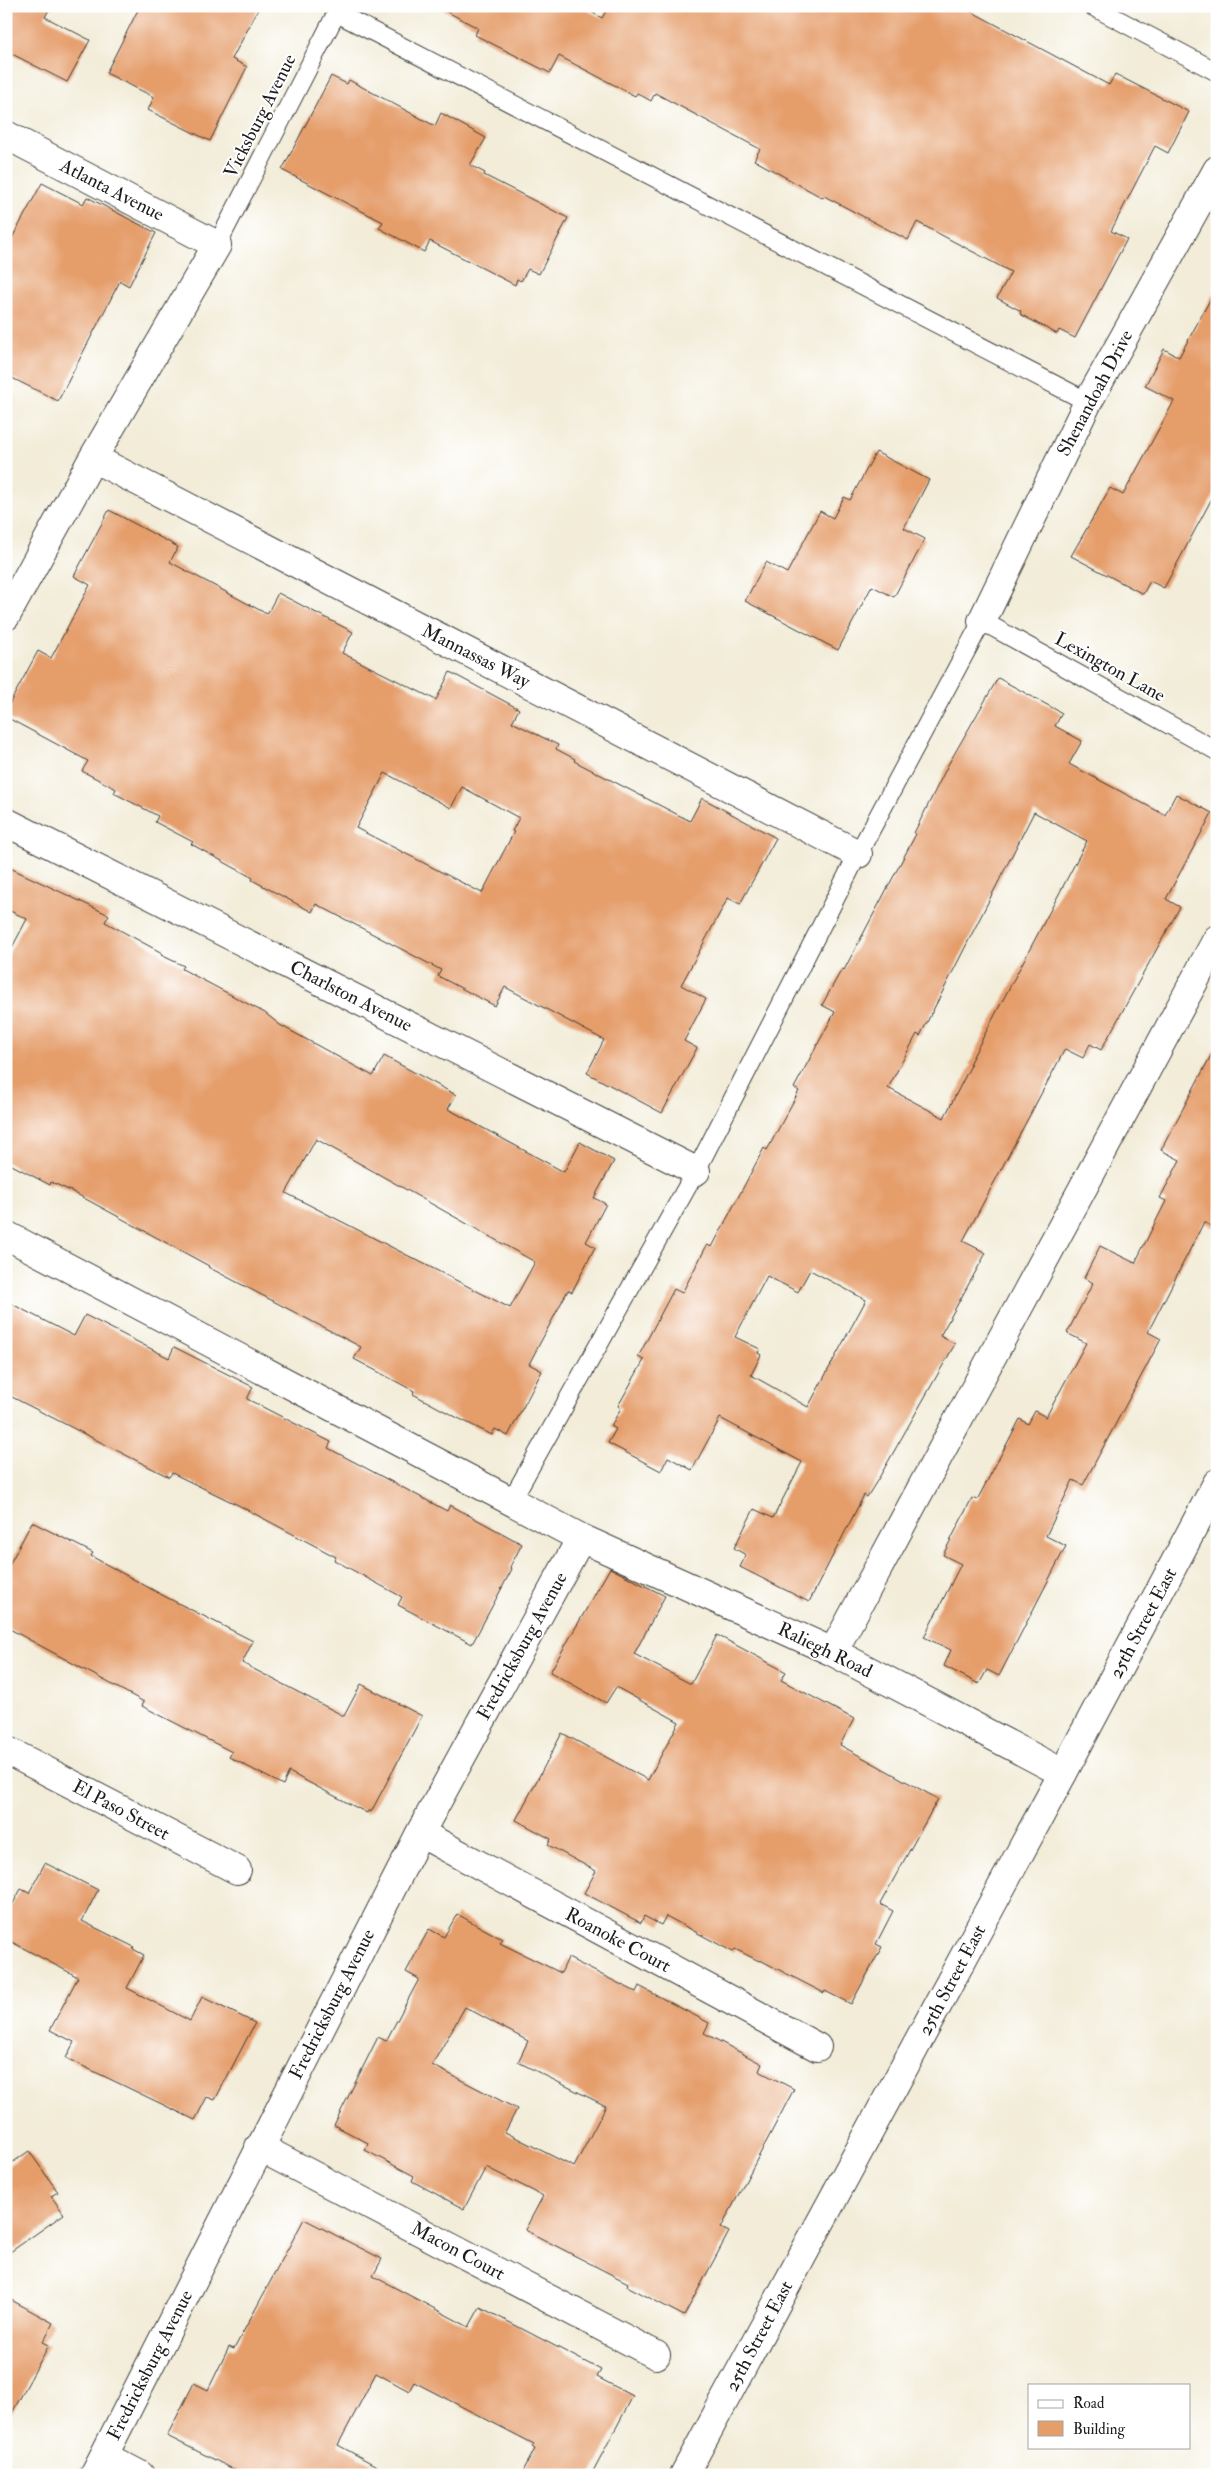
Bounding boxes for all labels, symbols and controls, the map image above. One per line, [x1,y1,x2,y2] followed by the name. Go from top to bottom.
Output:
[218,50,302,182] street label: Vicksburg Avenue
[55,153,168,226] street label: Atlanta Avenue
[1052,326,1138,460] street label: Shenandoah Drive
[418,618,535,694] street label: Mannassas Way
[1051,627,1170,707] street label: Lexington Lane
[286,955,416,1037] street label: Charlston Avenue
[1104,1563,1182,1683] street label: 25th Street East
[471,1568,573,1724] street label: Fredricksburg Avenue
[774,1617,877,1683] street label: Raliegh Road
[68,1774,174,1846] street label: El Paso Street
[561,1902,675,1978] street label: Roanoke Court
[913,1920,991,2040] street label: 25th Street East
[284,1925,380,2083] street label: Fredricksburg Avenue
[407,2216,509,2286] street label: Macon Court
[720,2276,798,2396] street label: 25th Street East
[102,2286,198,2444] street label: Fredricksburg Avenue
[1028,2384,1190,2448] legend
[1073,2394,1105,2413] text: Road
[1073,2420,1125,2439] text: Building

